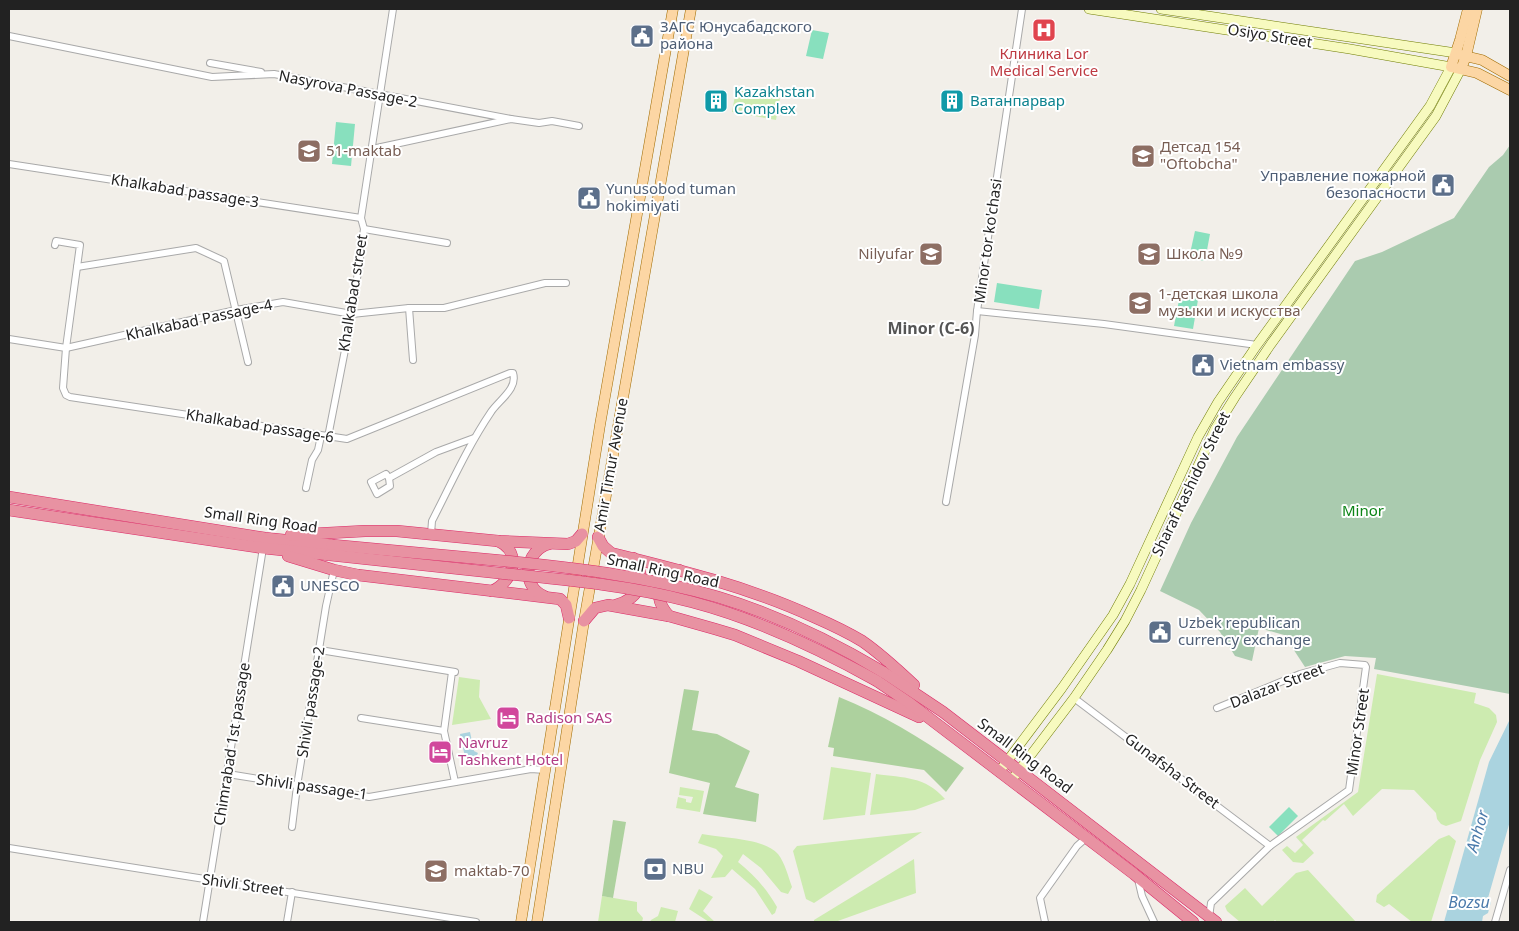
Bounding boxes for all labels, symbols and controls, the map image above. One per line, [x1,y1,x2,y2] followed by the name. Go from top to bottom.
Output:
[660,16,812,53] place label: ЗАГС Юнусабадского района
[1031,17,1057,43] hospital icon: Клиника Lor Medical Service
[1226,18,1314,52] street label: Osiyo Street
[629,23,655,49] public building icon: ЗАГС Юнусабадского района
[990,43,1098,80] place label: Клиника Lor Medical Service
[277,65,419,111] street label: Nasyrova Passage-2
[734,81,815,118] place label: Kazakhstan Complex
[703,88,729,114] building icon: Kazakhstan Complex
[939,88,965,114] building icon: Ватанпарвар
[970,90,1065,110] place label: Ватанпарвар
[1160,136,1241,173] place label: Детсад 154 "Oftobcha"
[296,138,322,164] school or university icon: 51-maktab
[326,140,402,160] place label: 51-maktab
[1130,143,1156,169] school or university icon: Детсад 154 "Oftobcha"
[1260,165,1426,202] place label: Управление пожарной безопасности
[110,168,261,212] street label: Khalkabad passage-3
[1430,172,1456,198] public building icon: Управление пожарной безопасности
[968,177,1006,305] street label: Minor tor ko'chasi
[606,178,736,215] place label: Yunusobod tuman hokimiyati
[576,185,602,211] public building icon: Yunusobod tuman hokimiyati
[333,232,371,353] street label: Khalkabad street
[918,241,944,267] school or university icon: Nilyufar
[1136,241,1162,267] school or university icon: Школа №9
[858,243,914,263] place label: Nilyufar
[1166,243,1243,263] place label: Школа №9
[1158,283,1301,320] place label: 1-детская школа музыки и искусства
[1127,290,1153,316] school or university icon: 1-детская школа музыки и искусства
[124,294,274,344] street label: Khalkabad Passage-4
[888,317,974,339] district label: Minor (C-6)
[1190,352,1216,378] public building icon: Vietnam embassy
[1220,354,1345,374] place label: Vietnam embassy
[588,396,632,533] street label: Amir Timur Avenue
[185,403,336,447] street label: Khalkabad passage-6
[1146,407,1234,559] street label: Sharaf Rashidov Street
[1342,500,1384,520] park label: Minor
[203,501,319,537] street label: Small Ring Road
[605,548,721,592] street label: Small Ring Road
[270,573,296,599] public building icon: UNESCO
[300,575,360,595] place label: UNESCO
[1178,612,1311,649] place label: Uzbek republican currency exchange
[1147,619,1173,645] public building icon: Uzbek republican currency exchange
[291,645,329,759] street label: Shivli passage-2
[1227,658,1327,712] street label: Dalazar Street
[208,661,254,827] street label: Chimrabad 1st passage
[1341,686,1373,777] street label: Minor Street
[495,705,521,731] hotel icon: Radison SAS
[526,707,612,727] place label: Radison SAS
[974,713,1077,797] street label: Small Ring Road
[1121,728,1224,813] street label: Gunafsha Street
[458,732,563,769] place label: Navruz Tashkent Hotel
[427,739,453,765] hotel icon: Navruz Tashkent Hotel
[255,768,369,804] street label: Shivli passage-1
[1460,807,1494,856] water label: Anhor
[642,856,668,882] bank icon: NBU
[423,858,449,884] school or university icon: maktab-70
[672,858,704,878] place label: NBU
[454,860,530,880] place label: maktab-70
[201,868,286,900] street label: Shivli Street
[1448,891,1490,913] water label: Bozsu

